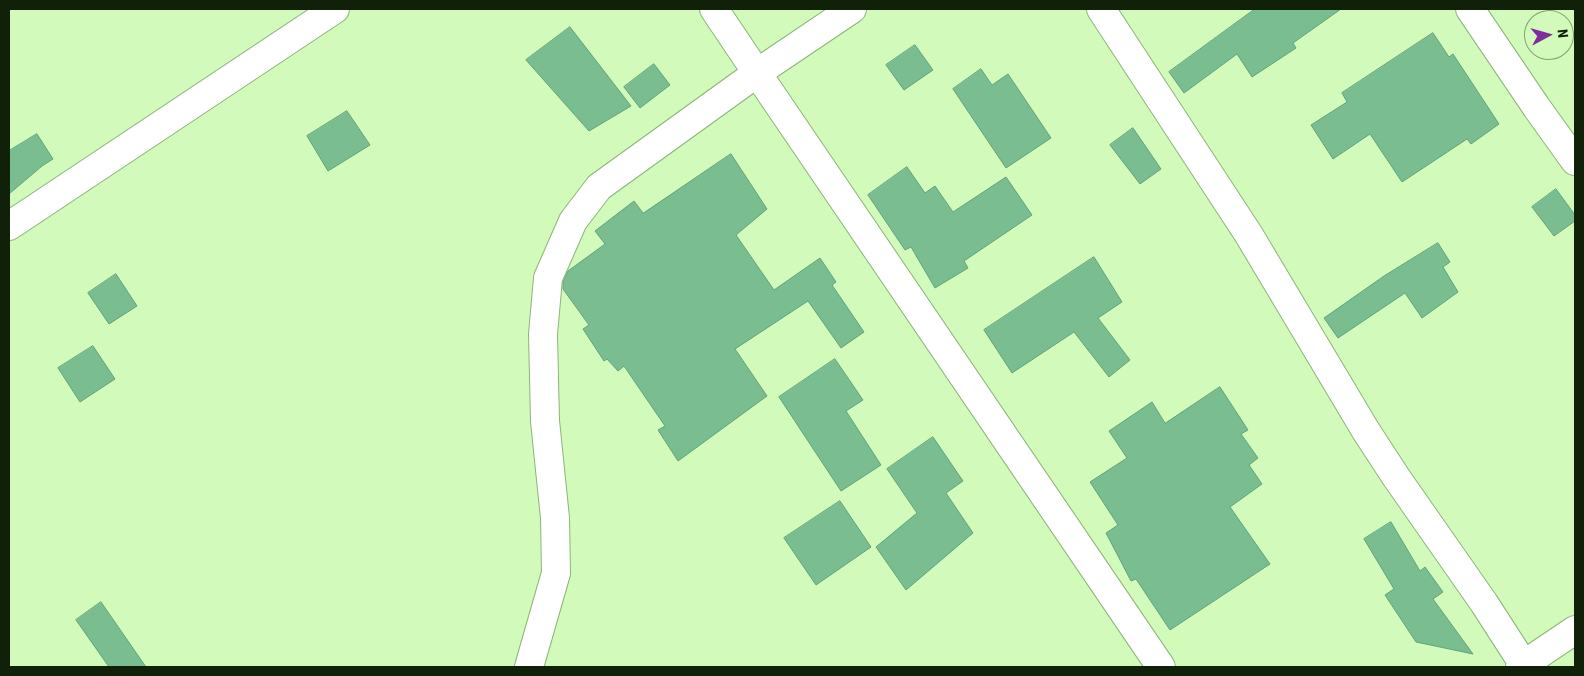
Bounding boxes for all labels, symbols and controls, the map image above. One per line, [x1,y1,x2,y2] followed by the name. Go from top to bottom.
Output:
[1524,10,1574,60] north arrow
[1555,28,1571,39] text: N

